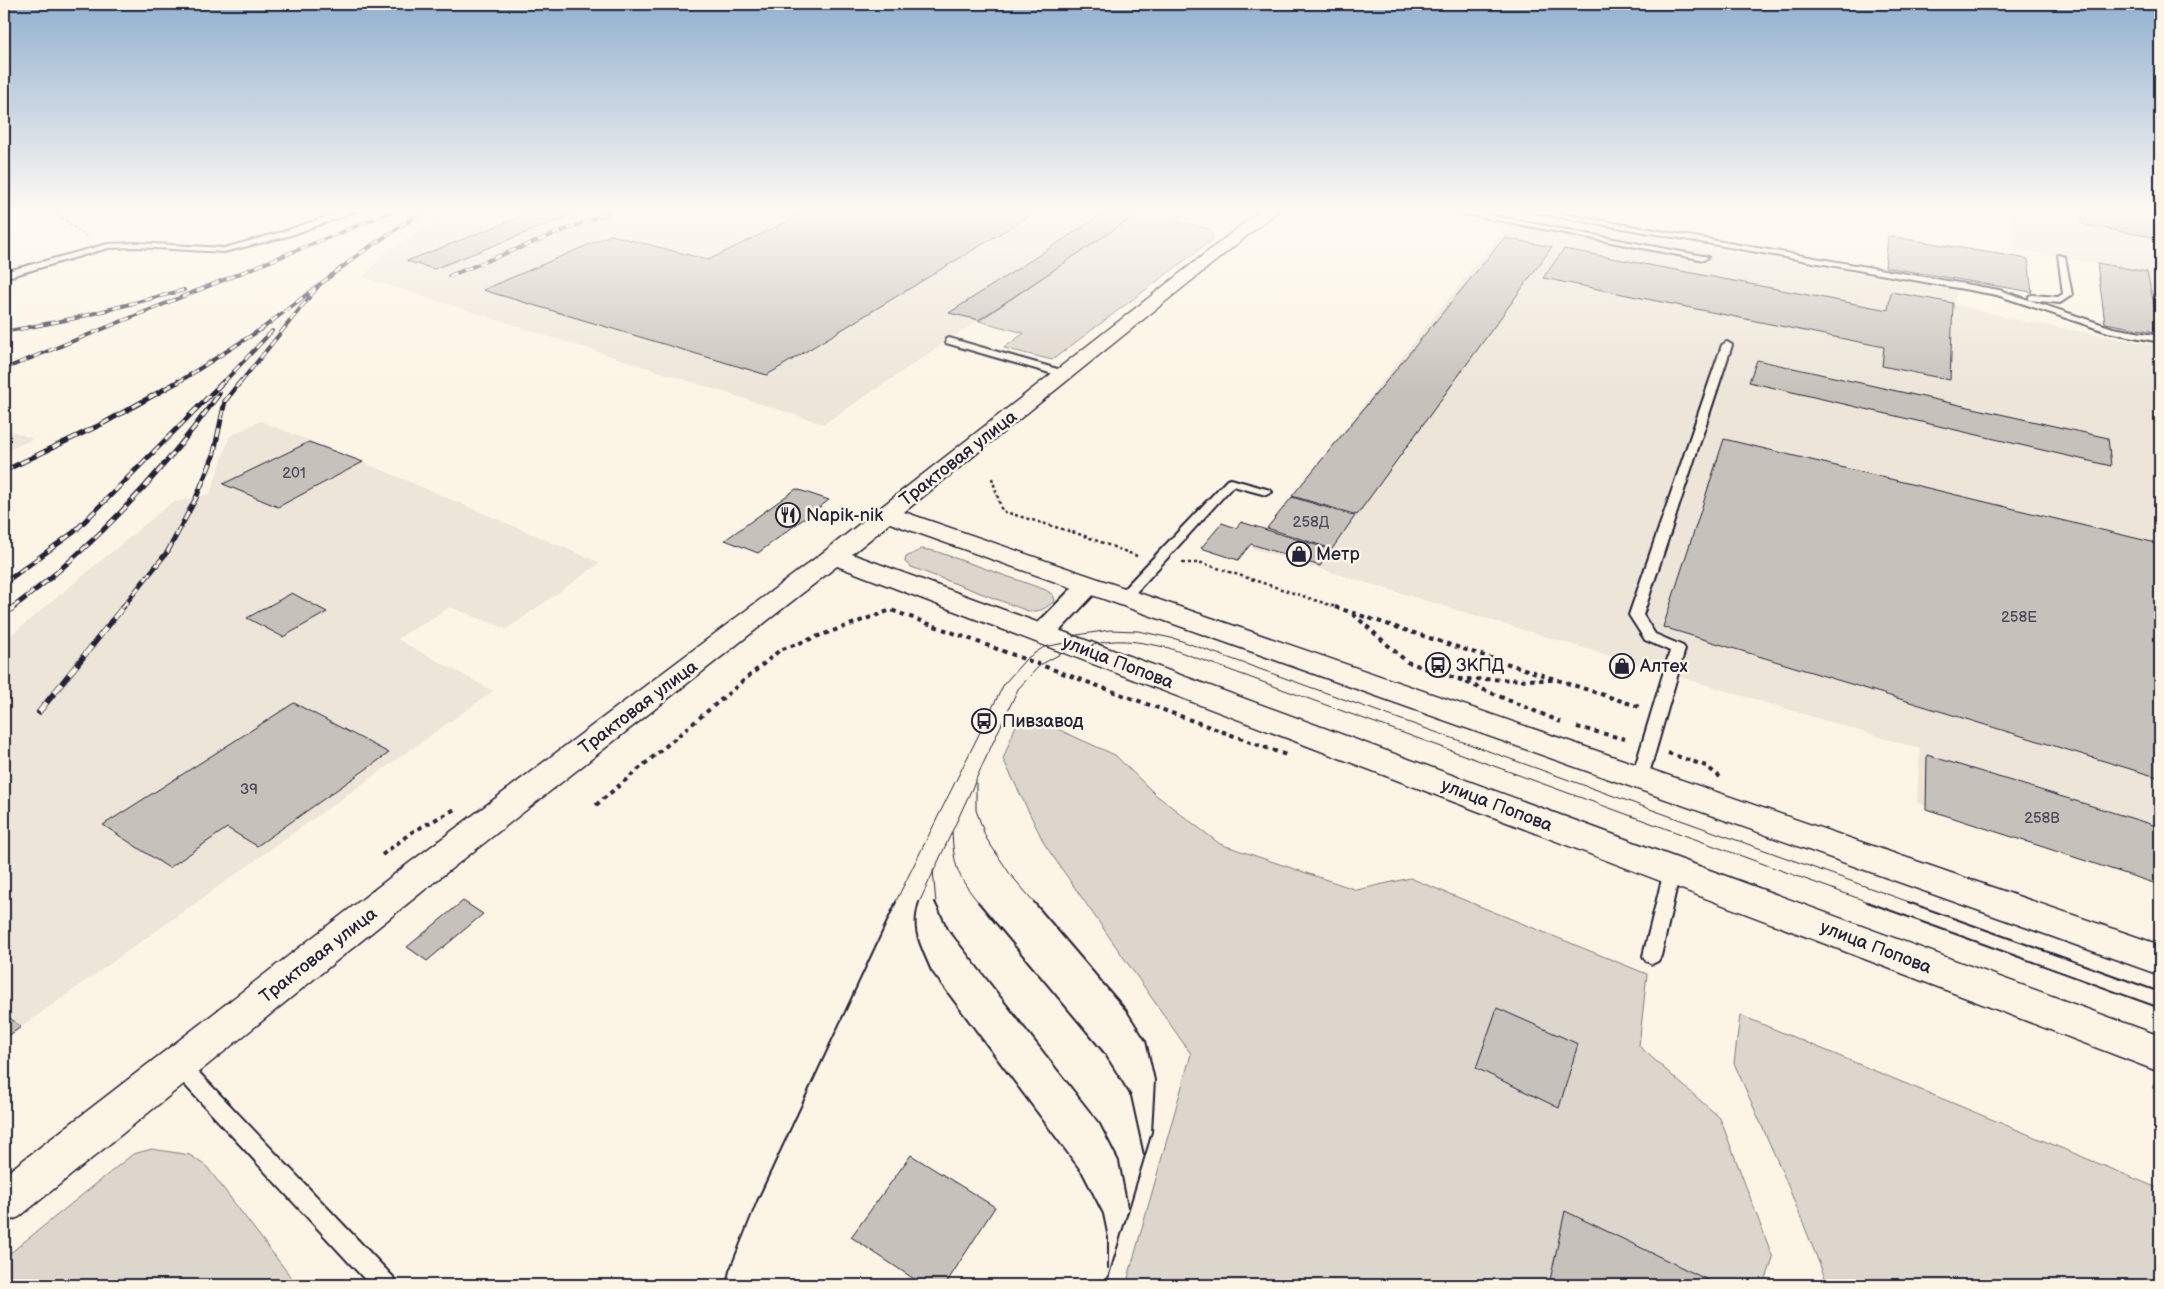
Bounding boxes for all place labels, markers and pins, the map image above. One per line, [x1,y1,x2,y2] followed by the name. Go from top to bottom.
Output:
[775,502,801,528] restaurant icon: Napik-nik
[806,505,883,526] place label: Napik-nik
[1286,541,1312,567] shop icon: Метр
[1316,544,1360,565] place label: Метр
[1425,652,1451,678] bus stop icon: ЗКПД
[1609,653,1635,679] shop icon: Алтех
[1456,655,1505,676] place label: ЗКПД
[1639,656,1688,677] place label: Алтех
[971,708,997,734] bus stop icon: Пивзавод
[1002,711,1084,732] place label: Пивзавод

